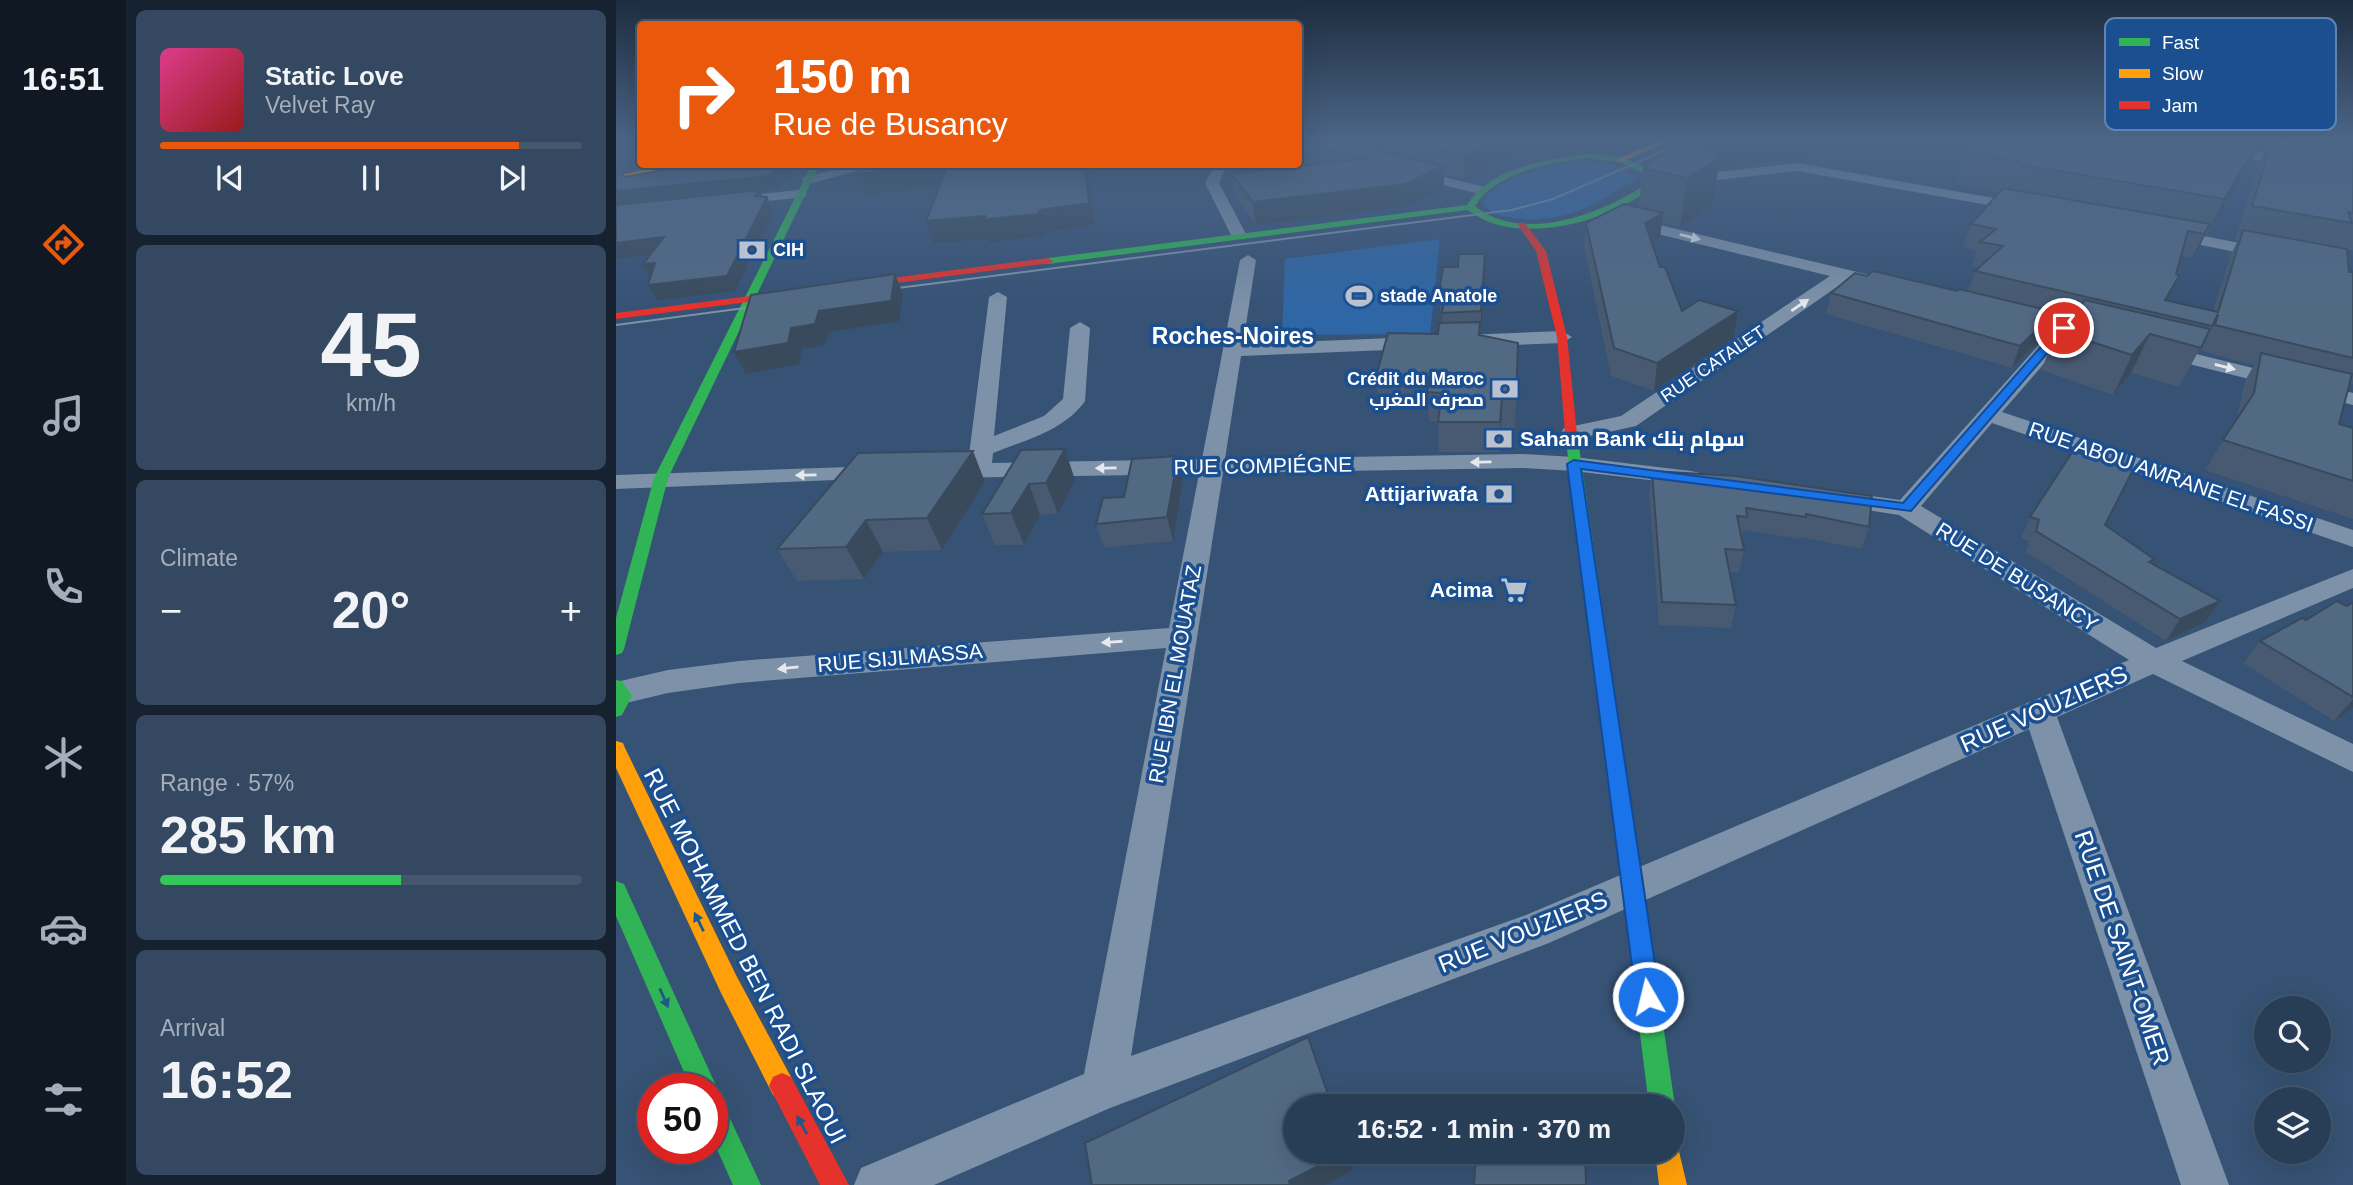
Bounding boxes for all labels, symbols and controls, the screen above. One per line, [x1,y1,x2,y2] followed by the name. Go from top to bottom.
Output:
[2105,18,2336,130] legend
[2162,32,2200,53] text: Fast
[658,49,749,140] icon: right
[773,49,912,103] text: 150 m
[22,61,104,97] text: 16:51
[265,61,404,91] text: Static Love
[2162,63,2203,84] text: Slow
[265,92,375,118] text: Velvet Ray
[2162,95,2198,116] text: Jam
[773,106,1008,142] text: Rue de Busancy
[211,159,249,197] icon: previous
[352,159,390,197] icon: pause
[493,159,531,197] icon: next
[39,220,88,269] icon: directions
[1679,232,1701,243] one-way arrow
[737,235,767,265] bank icon: CIH
[773,240,804,260] place label: CIH
[1344,281,1374,311] sports icon: stade Anatole
[1380,286,1497,306] place label: stade Anatole
[320,294,422,395] text: 45
[2034,298,2094,358] pin
[1790,299,1809,312] one-way arrow
[2045,309,2083,347] icon: arrive
[1657,322,1769,406] street label: RUE CATALET
[1152,323,1314,349] district label: Roches-Noires
[2214,362,2236,373] one-way arrow
[1347,369,1484,411] place label: Crédit du Maroc مصرف المغرب
[1490,374,1520,404] bank icon: Crédit du Maroc مصرف المغرب
[346,390,396,416] text: km/h
[39,391,88,440] icon: music
[2026,417,2316,536] street label: RUE ABOU AMRANE EL FASSI
[1484,424,1514,454] bank icon: Saham Bank سهام بنك
[1520,427,1745,453] place label: Saham Bank سهام بنك
[1174,452,1352,479] street label: RUE COMPIÉGNE
[1470,456,1492,468] one-way arrow
[1095,462,1117,474] one-way arrow
[794,469,816,480] one-way arrow
[1484,479,1514,509] bank icon: Attijariwafa
[1365,482,1478,505] place label: Attijariwafa
[1932,517,2103,636] street label: RUE DE BUSANCY
[160,545,238,571] text: Climate
[39,562,88,611] icon: phone
[1144,563,1205,785] street label: RUE IBN EL MOUATAZ
[1499,575,1529,605] supermarket icon: Acima
[1430,578,1493,601] place label: Acima
[332,581,410,639] text: 20°
[160,590,182,632] text: −
[560,590,582,632] text: +
[1101,637,1123,648] one-way arrow
[816,639,984,676] street label: RUE SIJLMASSA
[1956,660,2132,757] street label: RUE VOUZIERS
[777,663,799,674] one-way arrow
[39,733,88,782] icon: climate
[639,764,852,1148] street label: RUE MOHAMMED BEN RADI SLAOUI
[160,770,294,796] text: Range · 57%
[160,806,336,864] text: 285 km
[2070,827,2175,1069] street label: RUE DE SAINT-OMER
[1434,885,1611,978] street label: RUE VOUZIERS
[39,904,88,953] icon: car
[693,912,705,932] one-way arrow
[1611,960,1685,1034] position arrow
[658,988,670,1008] one-way arrow
[2254,996,2331,1164] map controls
[2254,996,2331,1073] button: search
[160,1015,225,1041] text: Arrival
[160,1051,293,1109] text: 16:52
[637,1073,728,1164] speed limit sign: 50
[39,1075,88,1124] icon: filters
[2254,1087,2331,1164] button: layers
[1357,1114,1611,1144] text: 16:52 · 1 min · 370 m
[796,1115,808,1135] one-way arrow

